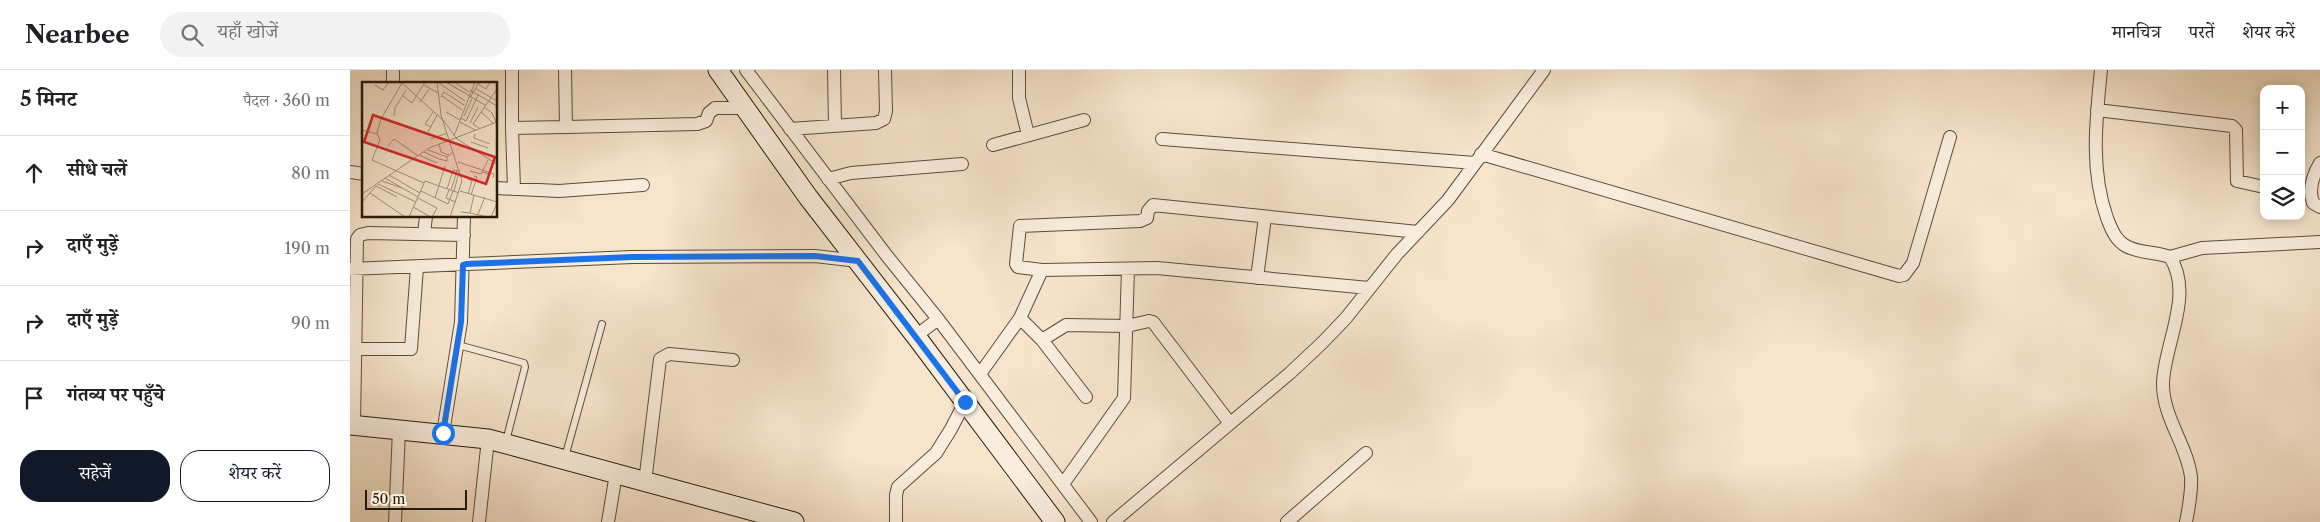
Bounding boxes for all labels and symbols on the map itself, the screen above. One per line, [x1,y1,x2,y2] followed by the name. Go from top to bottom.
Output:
[362,82,498,218] inset map
[954,391,977,414] route end
[432,422,455,445] route start
[365,487,468,510] scale bar

